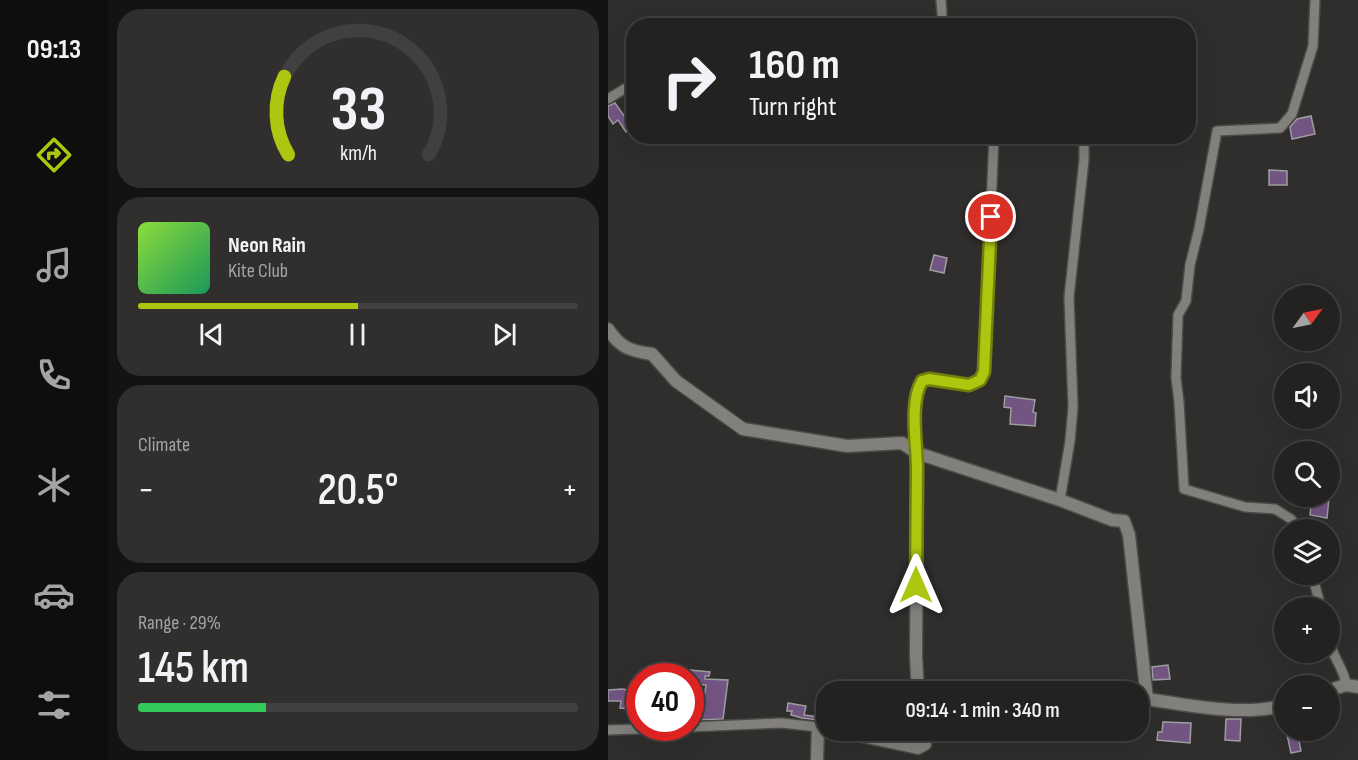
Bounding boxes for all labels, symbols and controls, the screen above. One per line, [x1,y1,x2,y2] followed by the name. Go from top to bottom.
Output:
[27,34,81,66] text: 09:13
[749,40,840,91] text: 160 m
[650,42,728,120] icon: right
[330,74,386,149] text: 33
[749,91,836,123] text: Turn right
[33,134,75,176] icon: directions
[339,142,377,167] text: km/h
[965,191,1016,242] pin
[974,200,1007,233] icon: arrive
[228,232,306,259] text: Neon Rain
[33,244,75,286] icon: music
[228,259,288,283] text: Kite Club
[1274,285,1340,351] north arrow
[1274,285,1340,741] map controls
[195,318,228,351] icon: previous
[341,318,374,351] icon: pause
[488,318,521,351] icon: next
[33,354,75,396] icon: phone
[1274,363,1340,429] button: sound
[138,433,190,457] text: Climate
[1274,441,1340,507] button: search
[317,463,399,518] text: 20.5°
[33,464,75,506] icon: climate
[138,470,154,510] text: −
[562,470,578,510] text: +
[1274,519,1340,585] button: layers
[884,553,948,617] position arrow
[33,574,75,616] icon: car
[1274,597,1340,663] button: +
[138,611,221,635] text: Range · 29%
[138,641,249,696] text: 145 km
[626,663,704,741] speed limit sign: 40
[1274,675,1340,741] button: −
[33,684,75,726] icon: filters
[905,697,1060,724] text: 09:14 · 1 min · 340 m

